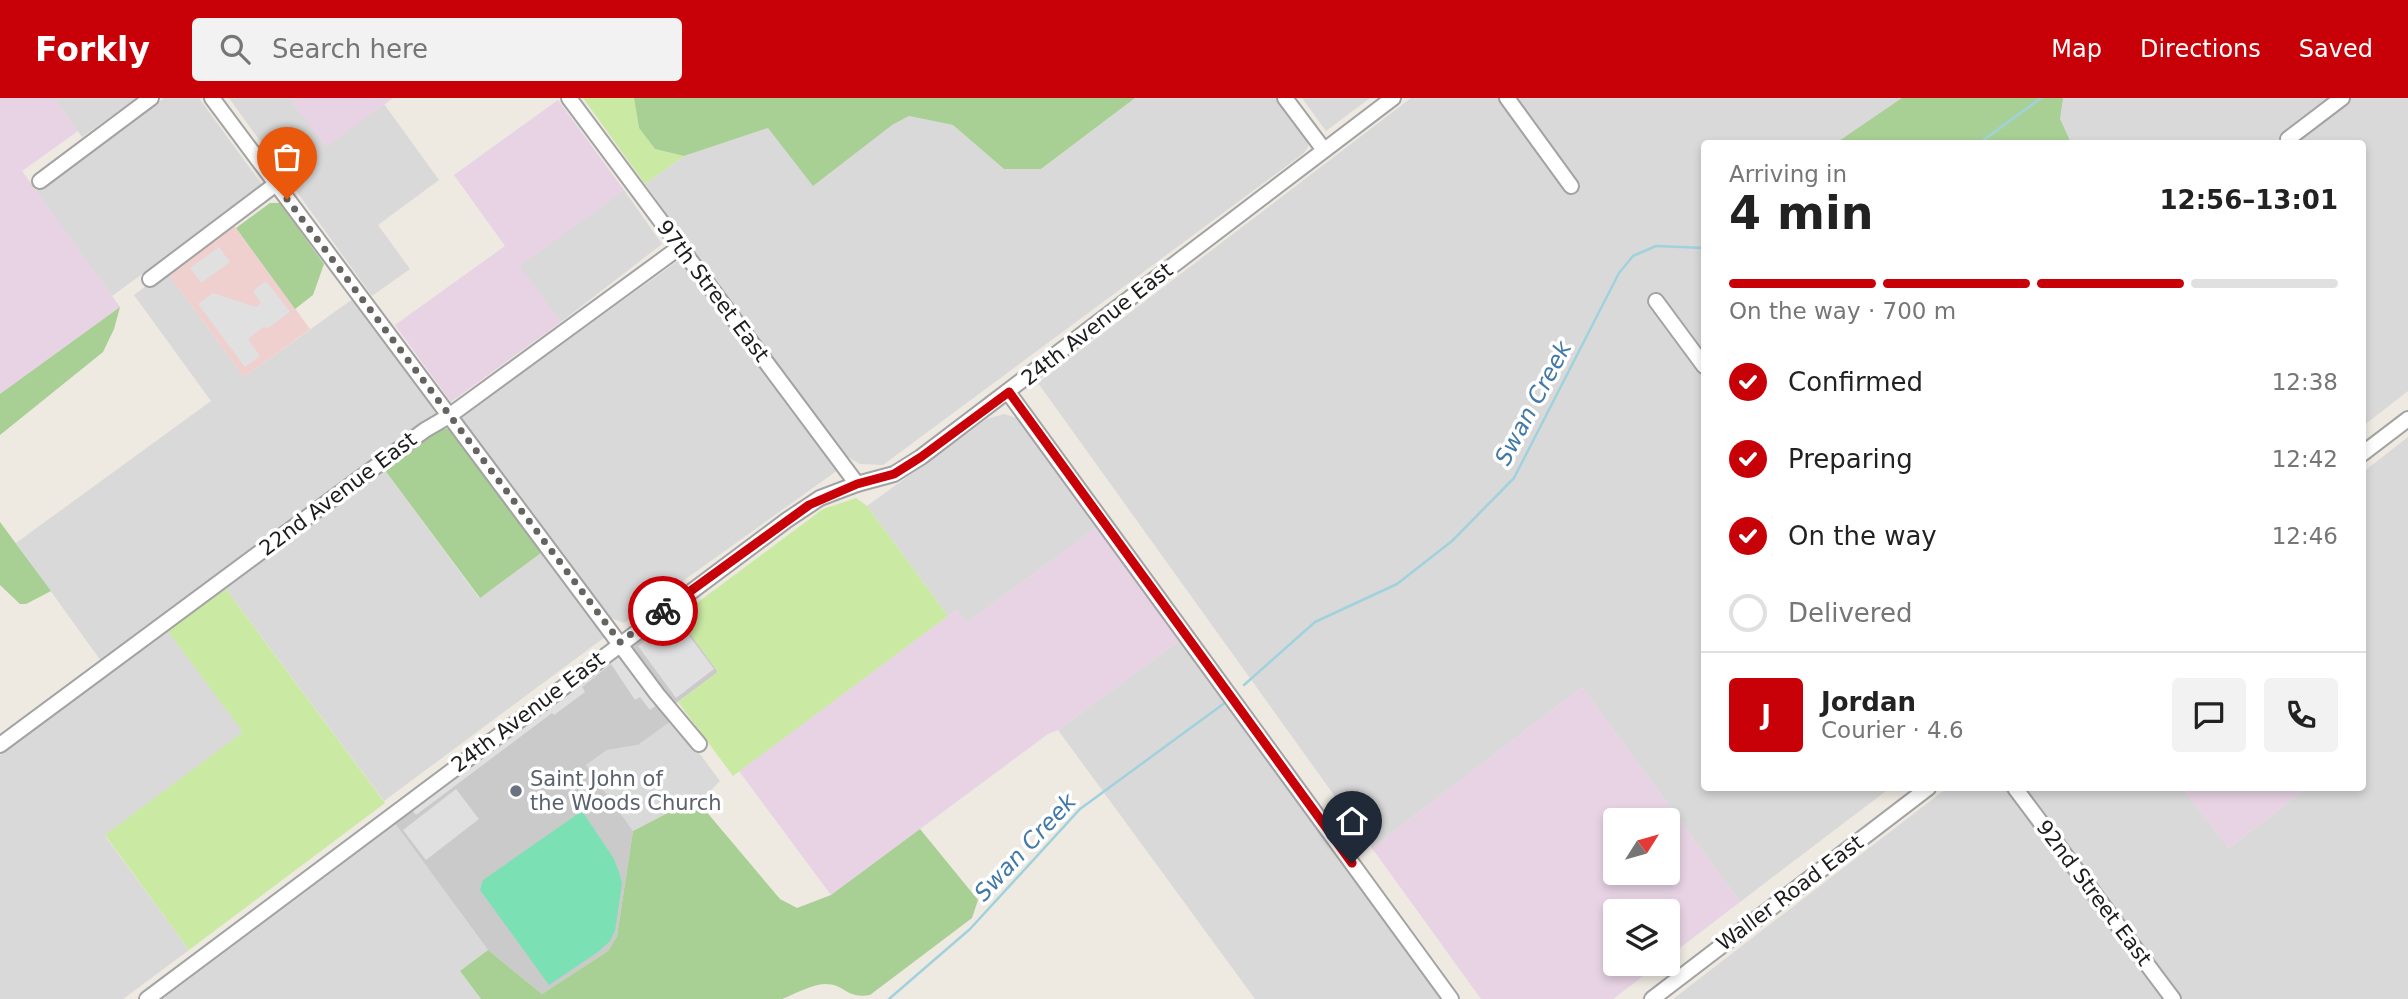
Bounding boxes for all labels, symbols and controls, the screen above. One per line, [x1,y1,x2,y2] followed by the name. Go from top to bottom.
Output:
[192,18,682,81] search box
[35,30,150,69] text: Forkly
[216,30,254,68] icon: search
[272,34,428,64] text: Search here
[2051,35,2102,63] text: Map
[2140,35,2261,63] text: Directions
[2299,35,2373,63] text: Saved
[257,127,317,199] pin
[268,138,306,176] icon: bag
[1729,161,1847,187] text: Arriving in
[2159,185,2338,215] text: 12:56–13:01
[1729,186,1873,240] text: 4 min
[652,216,774,366] street label: 97th Street East
[1017,258,1177,390] street label: 24th Avenue East
[1729,298,1956,324] text: On the way · 700 m
[1489,335,1577,469] water label: Swan Creek
[1729,363,1767,401] icon: check
[1788,367,1923,397] text: Confirmed
[2272,369,2338,395] text: 12:38
[255,427,421,561] street label: 22nd Avenue East
[1729,440,1767,478] icon: check
[1788,444,1913,474] text: Preparing
[2272,446,2338,472] text: 12:42
[1729,517,1767,555] icon: check
[1788,521,1937,551] text: On the way
[2272,523,2338,549] text: 12:46
[628,576,698,646] courier
[644,592,682,630] icon: bike
[1788,598,1912,628] text: Delivered
[447,647,609,777] street label: 24th Avenue East
[2172,678,2246,752] button: chat
[2264,678,2338,752] button: phone
[1821,687,1916,717] text: Jordan
[1761,700,1771,730] text: J
[1821,717,1964,743] text: Courier · 4.6
[530,767,722,815] place label: Saint John of the Woods Church
[508,783,524,799] marker: Saint John of the Woods Church
[969,787,1082,906] water label: Swan Creek
[1322,791,1382,863] pin
[1333,802,1371,840] icon: home
[1603,808,1680,886] north arrow
[1603,808,1680,976] map controls
[2032,816,2156,970] street label: 92nd Street East
[1712,830,1868,956] street label: Waller Road East
[1603,899,1680,976] button: layers

